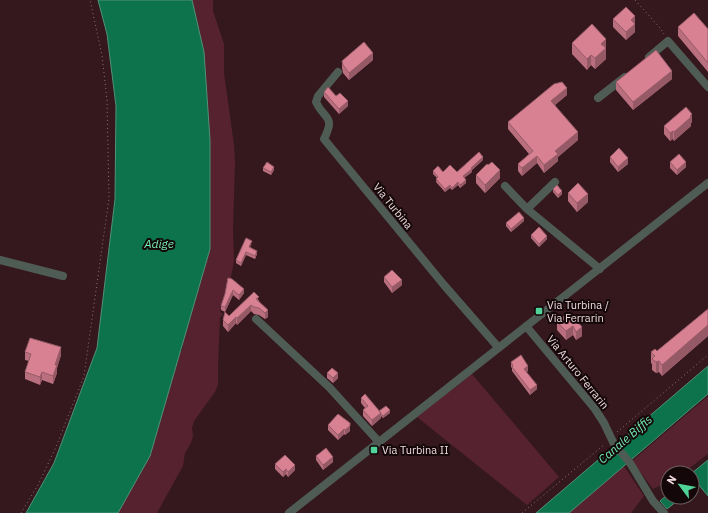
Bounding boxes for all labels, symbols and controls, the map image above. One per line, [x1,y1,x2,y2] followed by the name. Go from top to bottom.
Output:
[370,180,416,232] street label: Via Turbina
[143,236,174,251] water label: Adige
[547,298,609,325] place label: Via Turbina / Via Ferrarin
[534,306,544,316] marker: Via Turbina / Via Ferrarin
[544,332,612,412] street label: Via Arturo Ferrarin
[595,411,655,467] water label: Canale Biffis
[382,443,449,457] place label: Via Turbina II
[369,445,379,455] marker: Via Turbina II
[660,465,700,505] north arrow
[663,473,680,487] text: N

